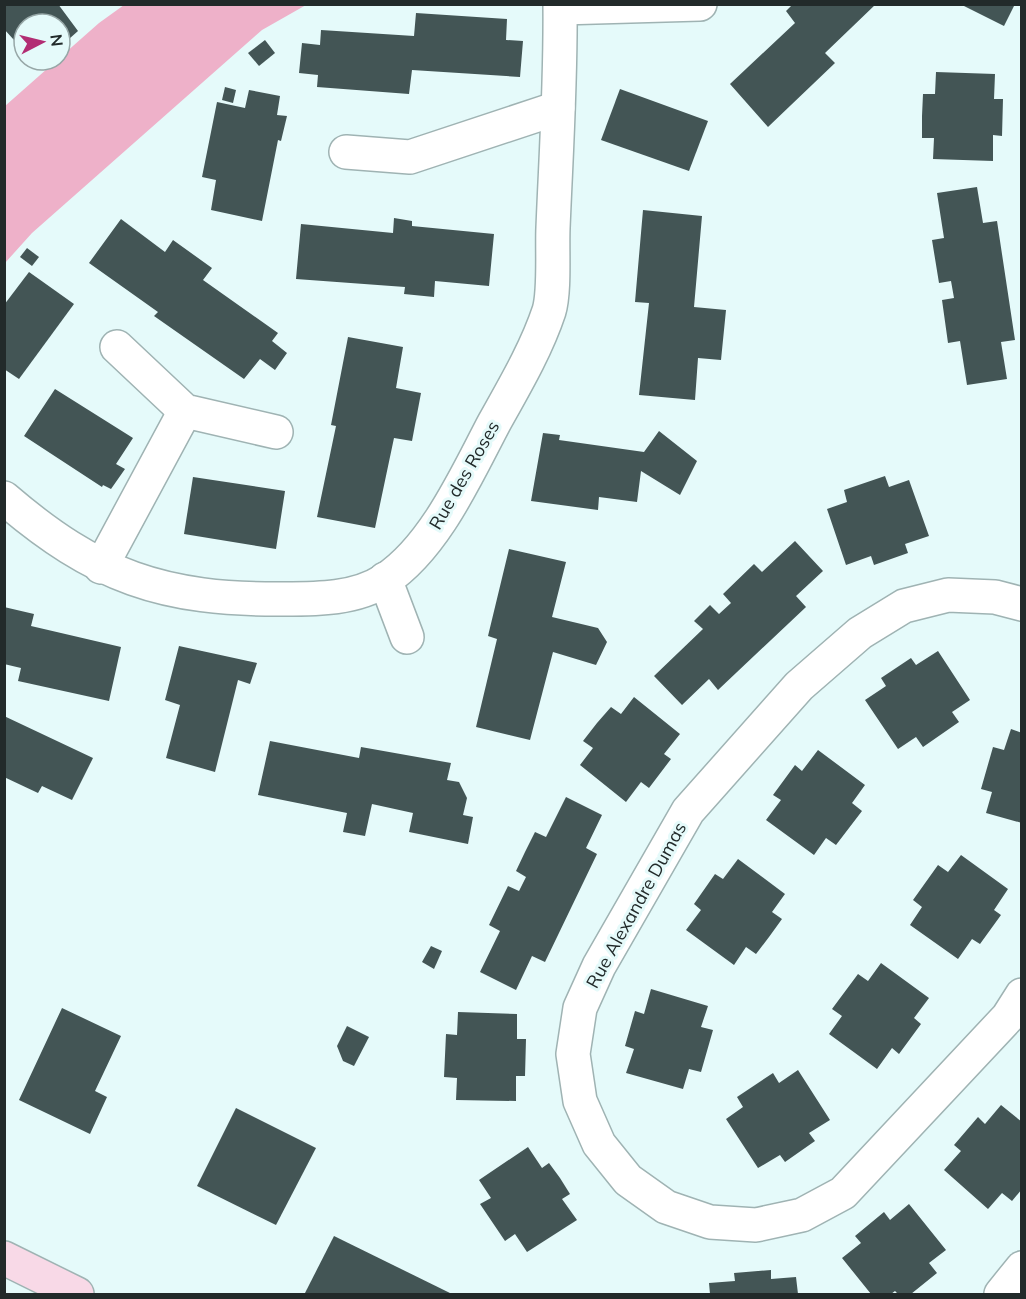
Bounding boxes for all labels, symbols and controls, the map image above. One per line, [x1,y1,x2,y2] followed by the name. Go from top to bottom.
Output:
[12,12,72,72] north arrow
[46,33,68,47] text: N
[424,416,504,533] street label: Rue des Roses
[581,818,691,992] street label: Rue Alexandre Dumas

